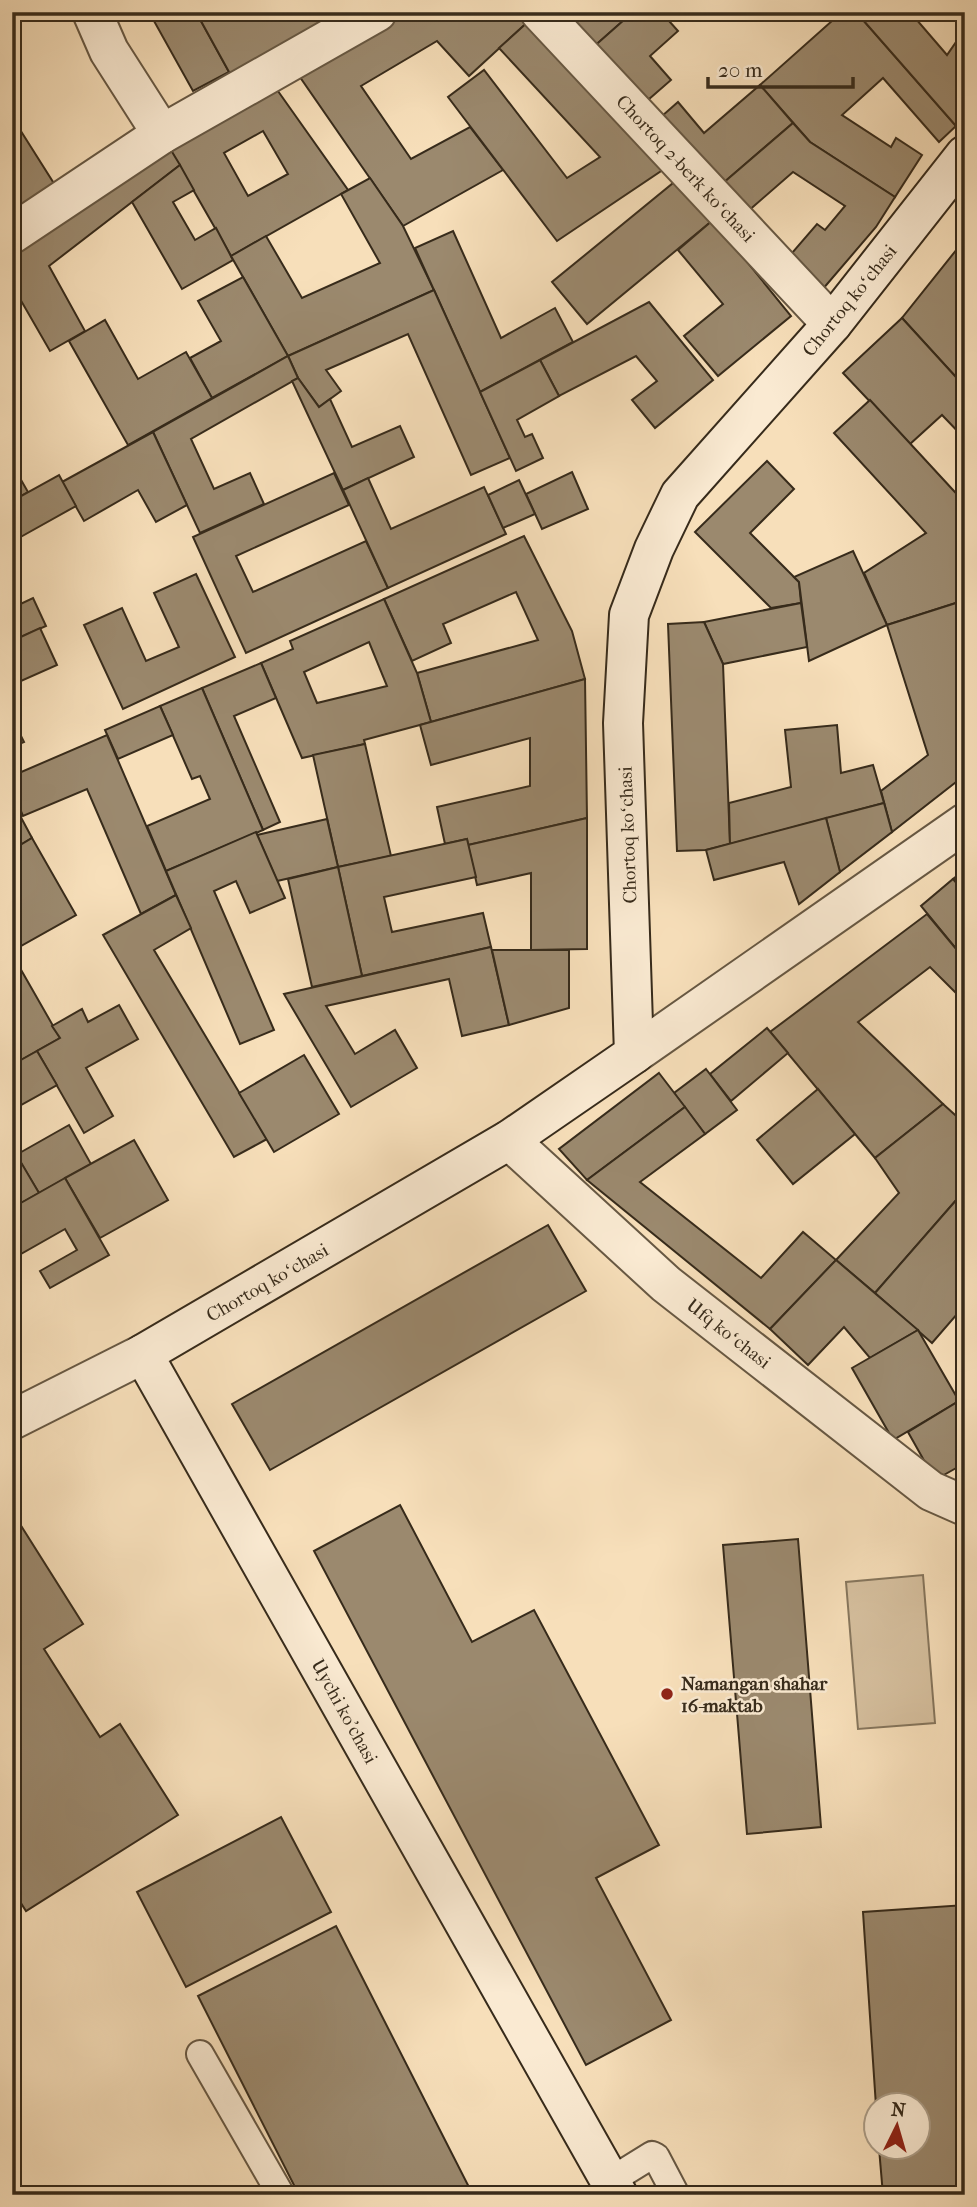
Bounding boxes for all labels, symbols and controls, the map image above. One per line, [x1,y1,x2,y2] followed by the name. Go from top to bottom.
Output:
[708,46,853,90] scale bar
[718,58,763,82] text: 20 m
[611,91,759,247] street label: Chortoq 2-berk koʻchasi
[798,240,902,361] street label: Chortoq koʻchasi
[615,766,641,904] street label: Chortoq koʻchasi
[203,1239,333,1327] street label: Chortoq koʻchasi
[682,1294,775,1374] street label: Ufq koʻchasi
[306,1655,382,1768] street label: Uychi ko'chasi
[681,1673,828,1717] place label: Namangan shahar 16-maktab
[659,1686,675,1702] marker: Namangan shahar 16-maktab
[862,2092,932,2162] north arrow
[890,2098,907,2122] text: N

